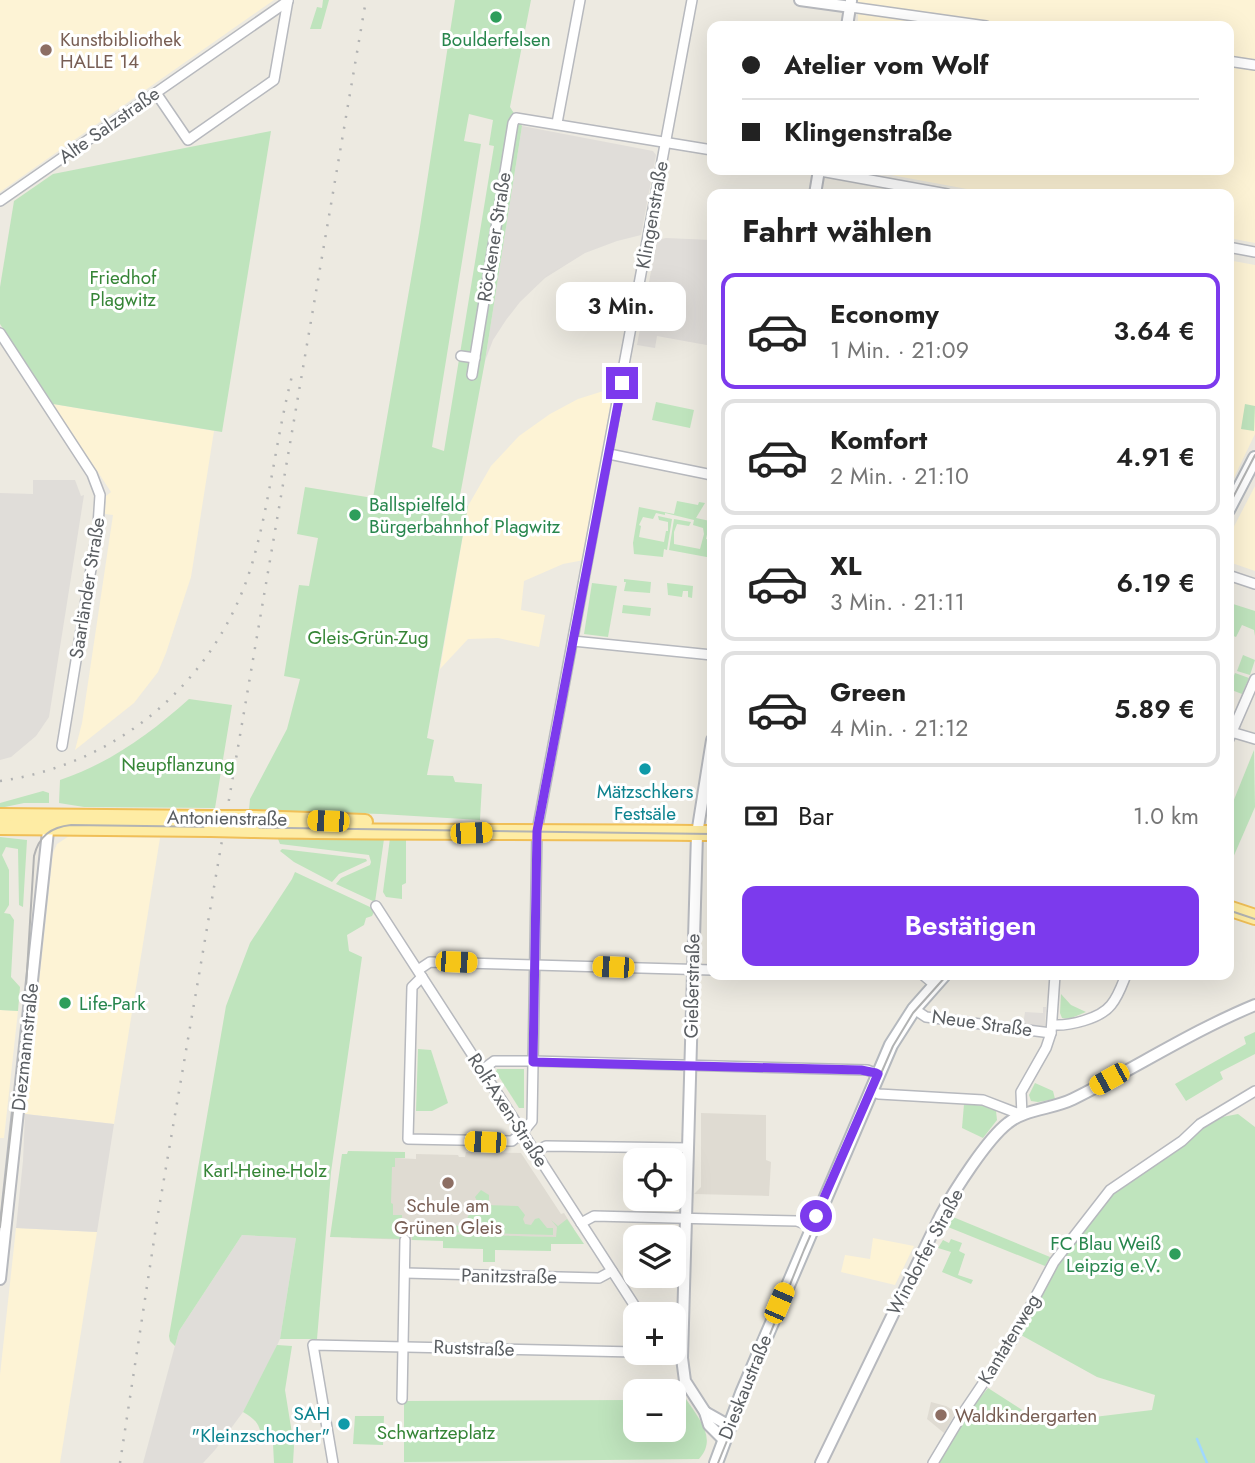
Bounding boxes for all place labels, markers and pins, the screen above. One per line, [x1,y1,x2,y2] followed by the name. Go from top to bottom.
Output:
[488,9,504,25] marker: Boulderfelsen
[60,26,182,75] place label: Kunstbibliothek HALLE 14
[441,26,551,53] place label: Boulderfelsen
[38,42,54,58] marker: Kunstbibliothek HALLE 14
[369,491,561,540] place label: Ballspielfeld Bürgerbahnhof Plagwitz
[347,507,363,523] marker: Ballspielfeld Bürgerbahnhof Plagwitz
[637,761,653,777] marker: Mätzschkers Festsäle
[597,778,694,827] place label: Mätzschkers Festsäle
[79,990,146,1017] place label: Life-Park
[57,995,73,1011] marker: Life-Park
[440,1175,456,1191] marker: Schule am Grünen Gleis
[394,1192,502,1241] place label: Schule am Grünen Gleis
[1050,1230,1161,1279] place label: FC Blau Weiß Leipzig e.V.
[1167,1246,1183,1262] marker: FC Blau Weiß Leipzig e.V.
[191,1400,330,1449] place label: SAH "Kleinzschocher"
[955,1402,1097,1429] place label: Waldkindergarten
[933,1407,949,1423] marker: Waldkindergarten
[336,1416,352,1432] marker: SAH "Kleinzschocher"

